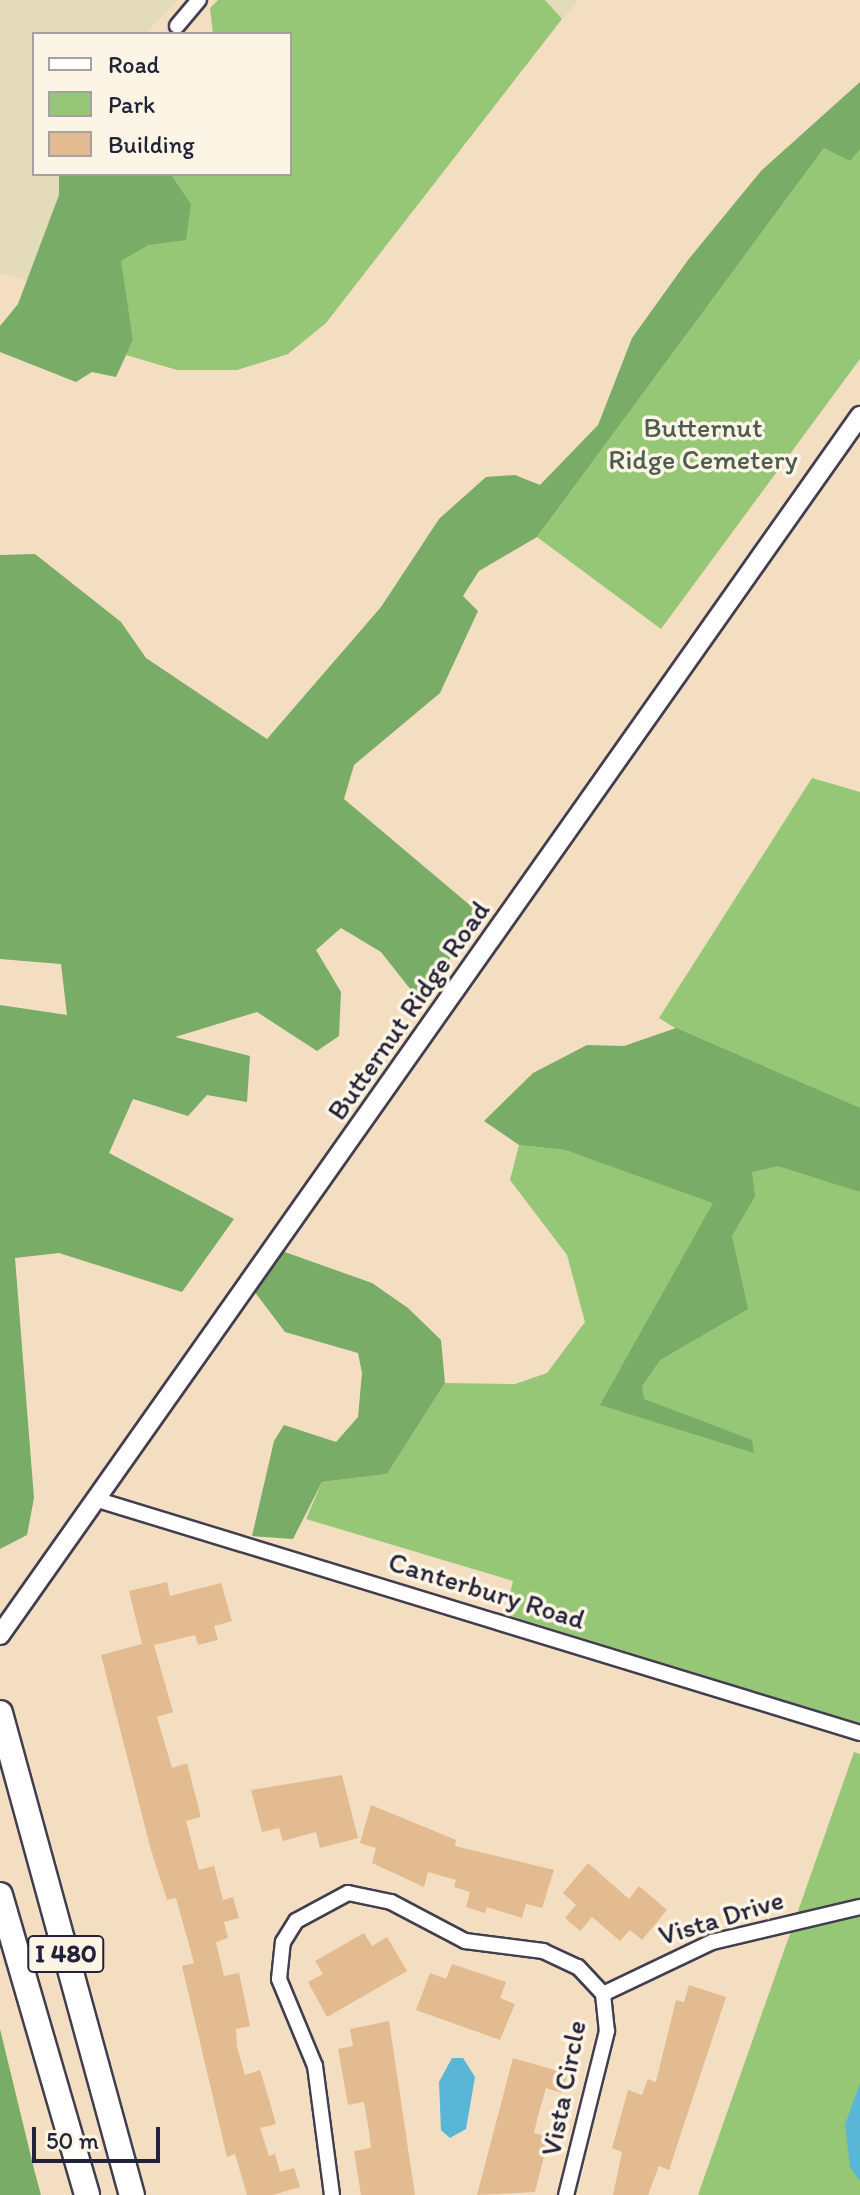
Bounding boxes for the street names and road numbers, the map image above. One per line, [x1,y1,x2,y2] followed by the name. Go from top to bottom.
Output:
[320,894,496,1126] street label: Butternut Ridge Road
[385,1544,589,1636] street label: Canterbury Road
[654,1882,788,1952] street label: Vista Drive
[26,1932,106,1976] road number: I 480
[533,2018,593,2158] street label: Vista Circle

